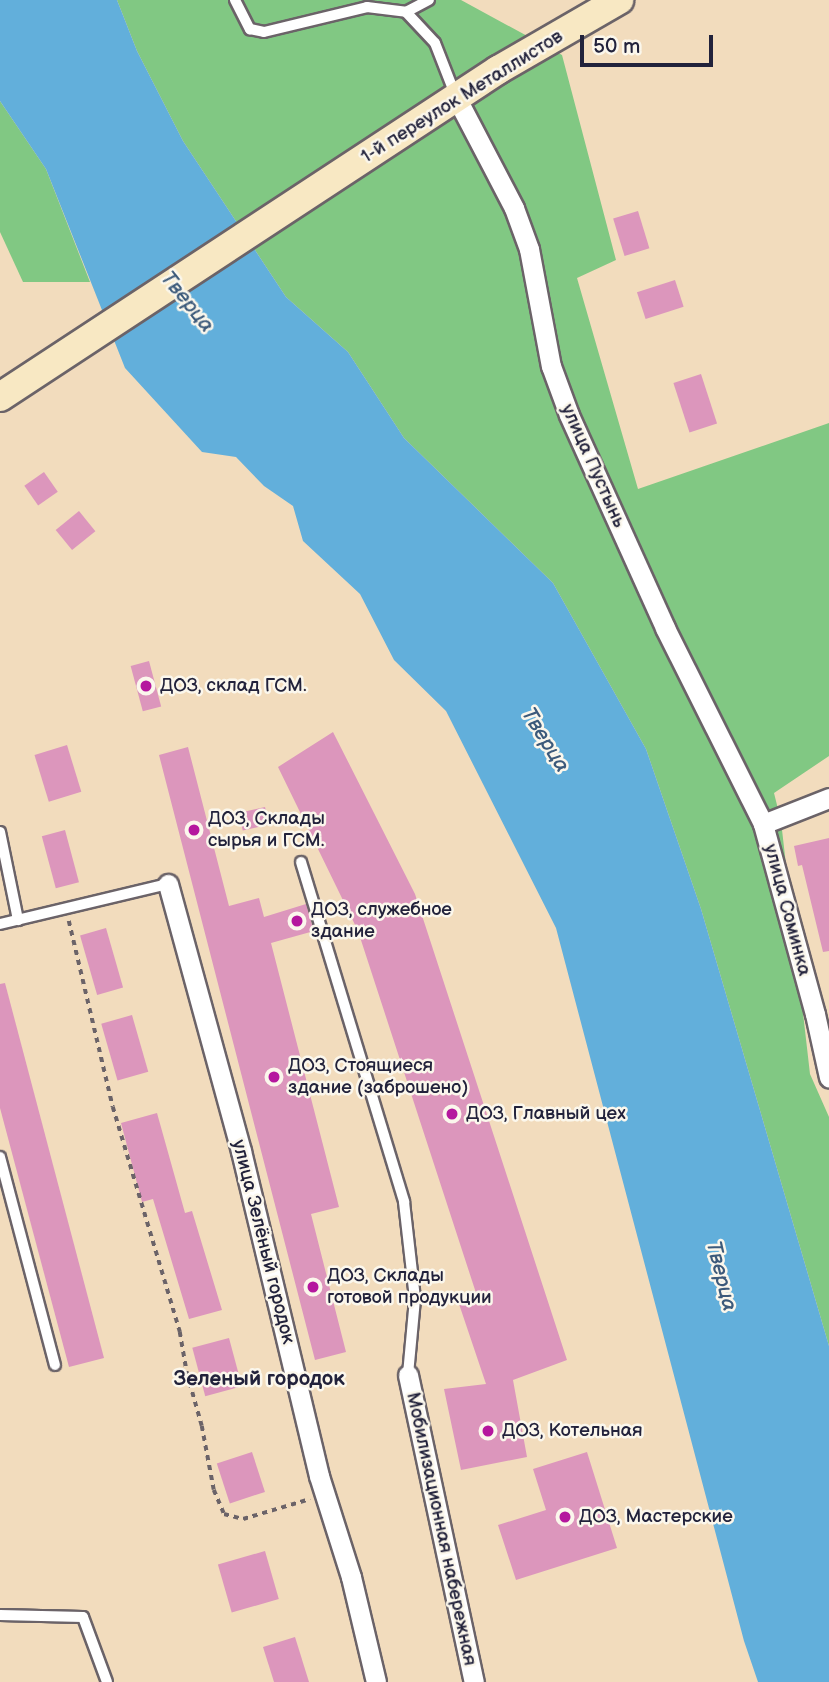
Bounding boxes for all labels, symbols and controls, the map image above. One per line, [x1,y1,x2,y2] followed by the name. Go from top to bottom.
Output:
[584,21,717,65] scale bar
[357,25,567,169] street label: 1-й переулок Металлистов
[593,34,640,59] text: 50 m
[155,266,219,338] water label: Тверца
[556,401,630,531] street label: улица Пустынь
[160,675,307,697] place label: ДОЗ, склад ГСМ.
[138,678,154,694] marker: ДОЗ, склад ГСМ.
[515,703,575,777] water label: Тверца
[208,808,325,852] place label: ДОЗ, Склады сырья и ГСМ.
[186,822,202,838] marker: ДОЗ, Склады сырья и ГСМ.
[758,842,816,978] street label: улица Соминка
[311,899,452,943] place label: ДОЗ, служебное здание
[289,913,305,929] marker: ДОЗ, служебное здание
[288,1055,468,1099] place label: ДОЗ, Стоящиеся здание (заброшено)
[266,1069,282,1085] marker: ДОЗ, Стоящиеся здание (заброшено)
[466,1103,626,1125] place label: ДОЗ, Главный цех
[444,1106,460,1122] marker: ДОЗ, Главный цех
[227,1138,299,1346] street label: улица Зелёный городок
[700,1238,742,1314] water label: Тверца
[327,1265,492,1309] place label: ДОЗ, Склады готовой продукции
[305,1279,321,1295] marker: ДОЗ, Склады готовой продукции
[173,1366,345,1392] district label: Зеленый городок
[401,1390,481,1668] street label: Мобилизационная набережная
[502,1420,643,1442] place label: ДОЗ, Котельная
[480,1423,496,1439] marker: ДОЗ, Котельная
[579,1506,733,1528] place label: ДОЗ, Мастерские
[557,1509,573,1525] marker: ДОЗ, Мастерские

